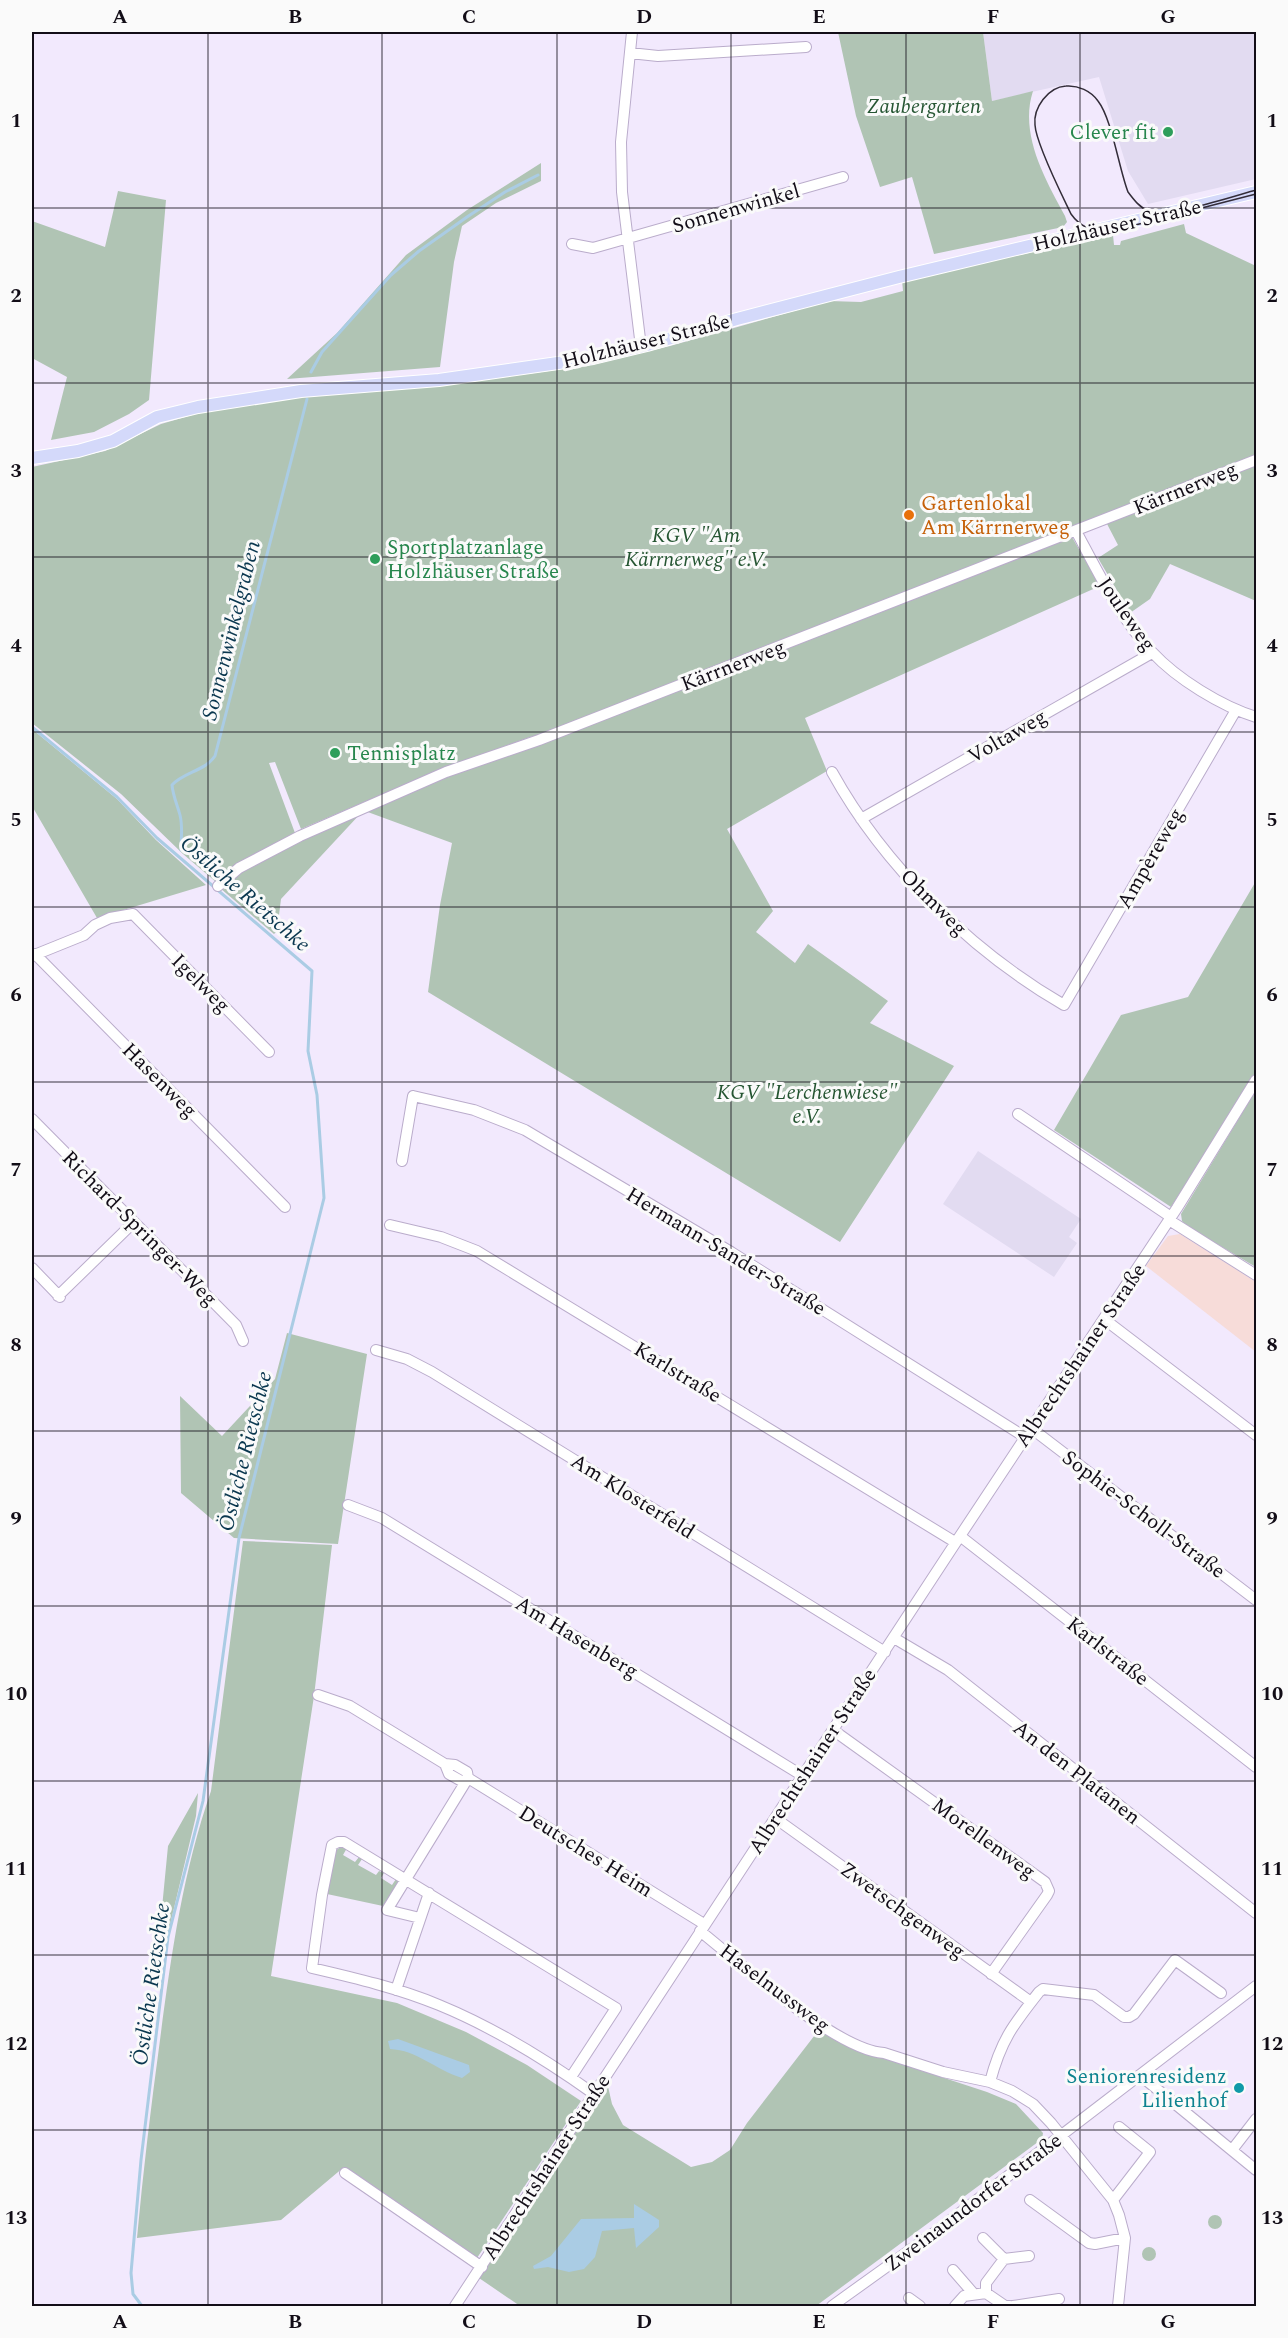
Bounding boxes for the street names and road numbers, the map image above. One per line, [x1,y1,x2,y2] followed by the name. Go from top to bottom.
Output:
[669,175,804,243] street label: Sonnenwinkel
[1030,191,1205,261] street label: Holzhäuser Straße
[559,306,734,378] street label: Holzhäuser Straße
[1128,454,1242,524] street label: Kärrnerweg
[1089,571,1164,658] street label: Jouleweg
[676,631,790,701] street label: Kärrnerweg
[962,701,1053,773] street label: Voltaweg
[1109,802,1193,915] street label: Ampèreweg
[892,862,974,944] street label: Ohmweg
[163,947,237,1021] street label: Igelweg
[114,1035,205,1126] street label: Hasenweg
[54,1143,225,1314] street label: Richard-Springer-Weg
[619,1179,832,1324] street label: Hermann-Sander-Straße
[1007,1257,1155,1454] street label: Albrechtshainer Straße
[627,1334,728,1412] street label: Karlstraße
[1055,1442,1232,1587] street label: Sophie-Scholl-Straße
[564,1446,701,1548] street label: Am Klosterfeld
[508,1588,644,1687] street label: Am Hasenberg
[1059,1609,1156,1694] street label: Karlstraße
[741,1662,885,1861] street label: Albrechtshainer Straße
[1006,1713,1147,1833] street label: An den Platanen
[925,1790,1042,1888] street label: Morellenweg
[512,1798,659,1906] street label: Deutsches Heim
[833,1854,972,1967] street label: Zwetschgenweg
[712,1936,837,2041] street label: Haselnussweg
[475,2068,619,2267] street label: Albrechtshainer Straße
[878,2125,1069,2280] street label: Zweinaundorfer Straße

